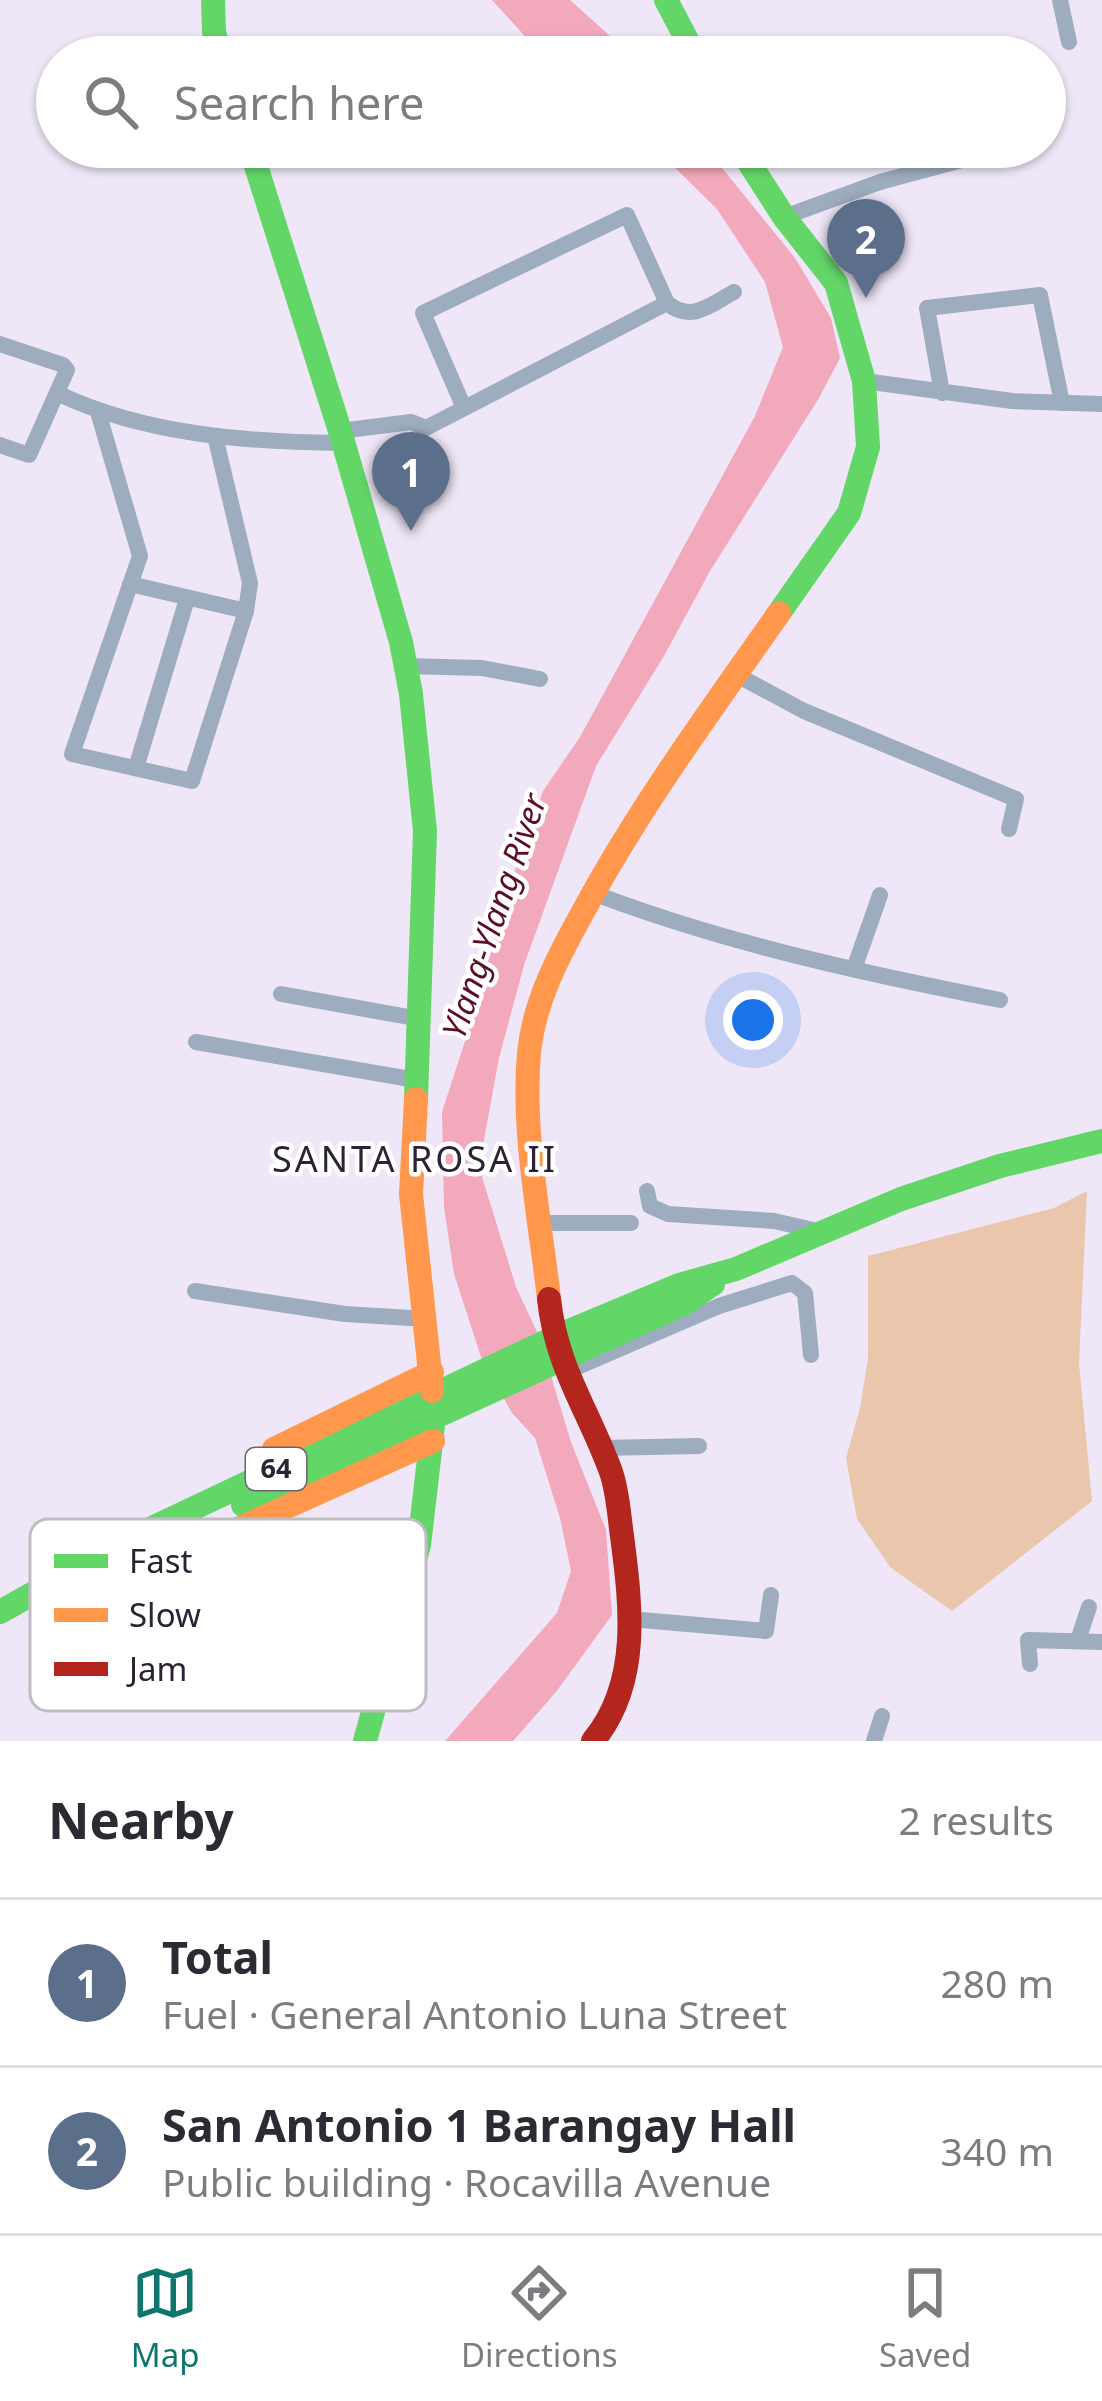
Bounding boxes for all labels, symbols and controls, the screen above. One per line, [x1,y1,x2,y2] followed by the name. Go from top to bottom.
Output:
[36,36,1066,168] search box
[78,69,144,135] icon: search
[174,72,424,133] text: Search here
[827,199,905,298] pin: 2
[372,432,450,531] pin: 1
[431,786,557,1044] water label: Ylang-Ylang River
[723,990,783,1050] your location
[272,1134,558,1183] district label: SANTA ROSA II
[246,1448,306,1490] road number: 64
[30,1519,426,1711] legend
[129,1538,192,1583] text: Fast
[129,1592,201,1637] text: Slow
[126,1646,187,1691] text: Jam
[48,1784,234,1854] text: Nearby
[899,1793,1054,1846] text: 2 results
[162,1926,273,1987] text: Total
[76,1956,98,2009] text: 1
[940,1956,1054,2009] text: 280 m
[162,1987,787,2040] text: Fuel · General Antonio Luna Street
[162,2094,796,2155] text: San Antonio 1 Barangay Hall
[76,2124,98,2177] text: 2
[940,2124,1054,2177] text: 340 m
[162,2155,771,2208] text: Public building · Rocavilla Avenue
[131,2260,199,2377] tab: Map
[461,2260,618,2377] tab: Directions
[879,2260,971,2377] tab: Saved

